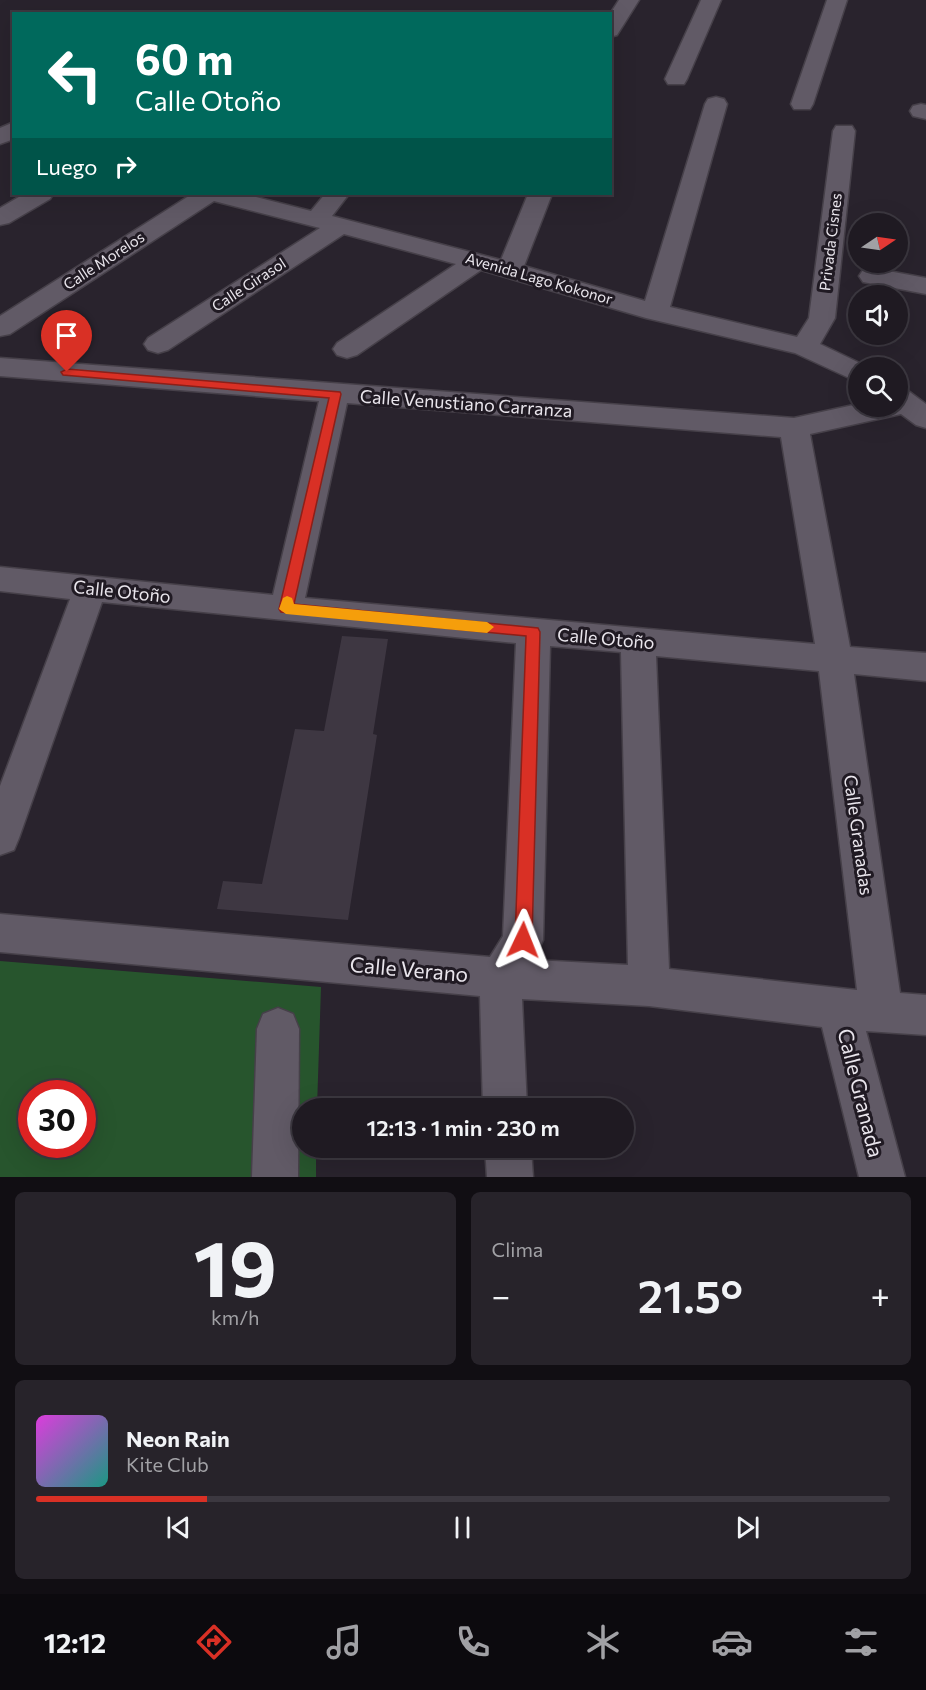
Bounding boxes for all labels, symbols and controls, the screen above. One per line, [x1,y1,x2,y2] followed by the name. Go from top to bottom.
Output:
[135,32,234,84] text: 60 m
[36,36,114,114] icon: left
[135,84,281,117] text: Calle Otoño
[109,150,142,183] icon: right
[36,153,97,180] text: Luego
[815,192,845,292] street label: Privada Cisnes
[848,213,908,273] north arrow
[848,213,908,417] map controls
[60,227,147,293] street label: Calle Morelos
[464,248,615,308] street label: Avenida Lago Kokonor
[208,254,289,315] street label: Calle Girasol
[848,285,908,345] button: sound
[41,310,92,372] pin
[50,319,83,352] icon: arrive
[848,357,908,417] button: search
[359,385,573,421] street label: Calle Venustiano Carranza
[72,575,172,607] street label: Calle Otoño
[557,623,656,653] street label: Calle Otoño
[840,773,878,896] street label: Calle Granadas
[491,908,555,972] position arrow
[349,951,469,986] street label: Calle Verano
[833,1026,890,1160] street label: Calle Granada
[18,1080,96,1158] speed limit sign: 30
[366,1114,560,1141] text: 12:13 · 1 min · 230 m
[194,1218,277,1313] text: 19
[492,1237,543,1261] text: Clima
[638,1267,743,1322] text: 21.5°
[492,1274,510,1315] text: −
[871,1274,890,1315] text: +
[211,1305,260,1329] text: km/h
[126,1425,230,1452] text: Neon Rain
[126,1452,209,1476] text: Kite Club
[162,1511,195,1544] icon: previous
[446,1511,479,1544] icon: pause
[731,1511,764,1544] icon: next
[193,1621,235,1663] icon: directions
[323,1621,365,1663] icon: music
[452,1621,494,1663] icon: phone
[582,1621,624,1663] icon: climate
[711,1621,753,1663] icon: car
[840,1621,882,1663] icon: filters
[44,1626,106,1659] text: 12:12

